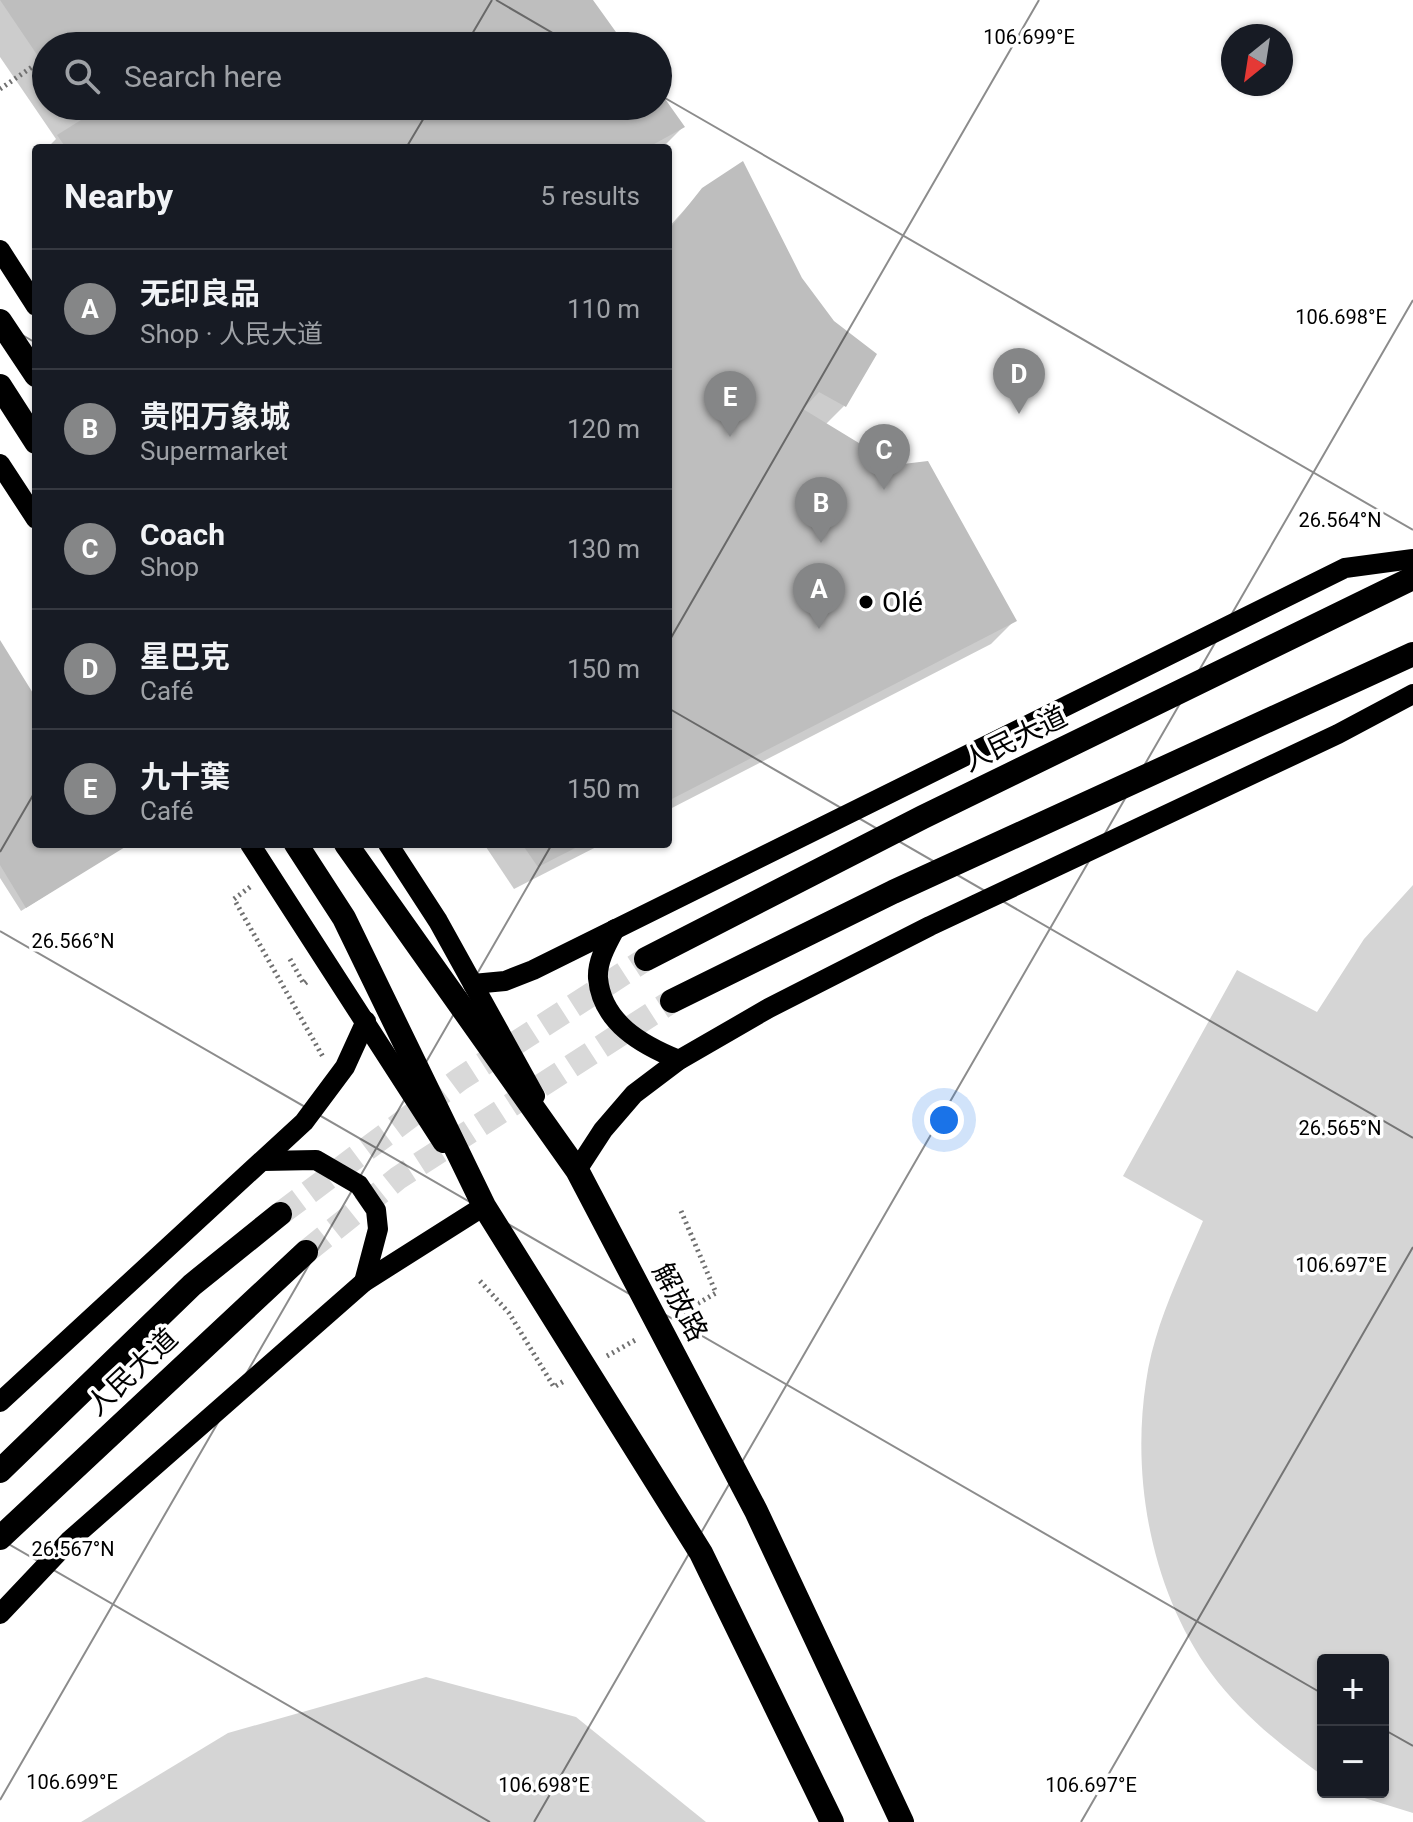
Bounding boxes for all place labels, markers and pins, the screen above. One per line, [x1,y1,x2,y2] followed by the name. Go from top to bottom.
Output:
[993,348,1045,414] pin: D
[704,371,756,437] pin: E
[858,424,910,490] pin: C
[795,477,847,543] pin: B
[793,563,845,629] pin: A
[882,586,923,619] place label: Olé
[857,593,875,611] marker: Olé

